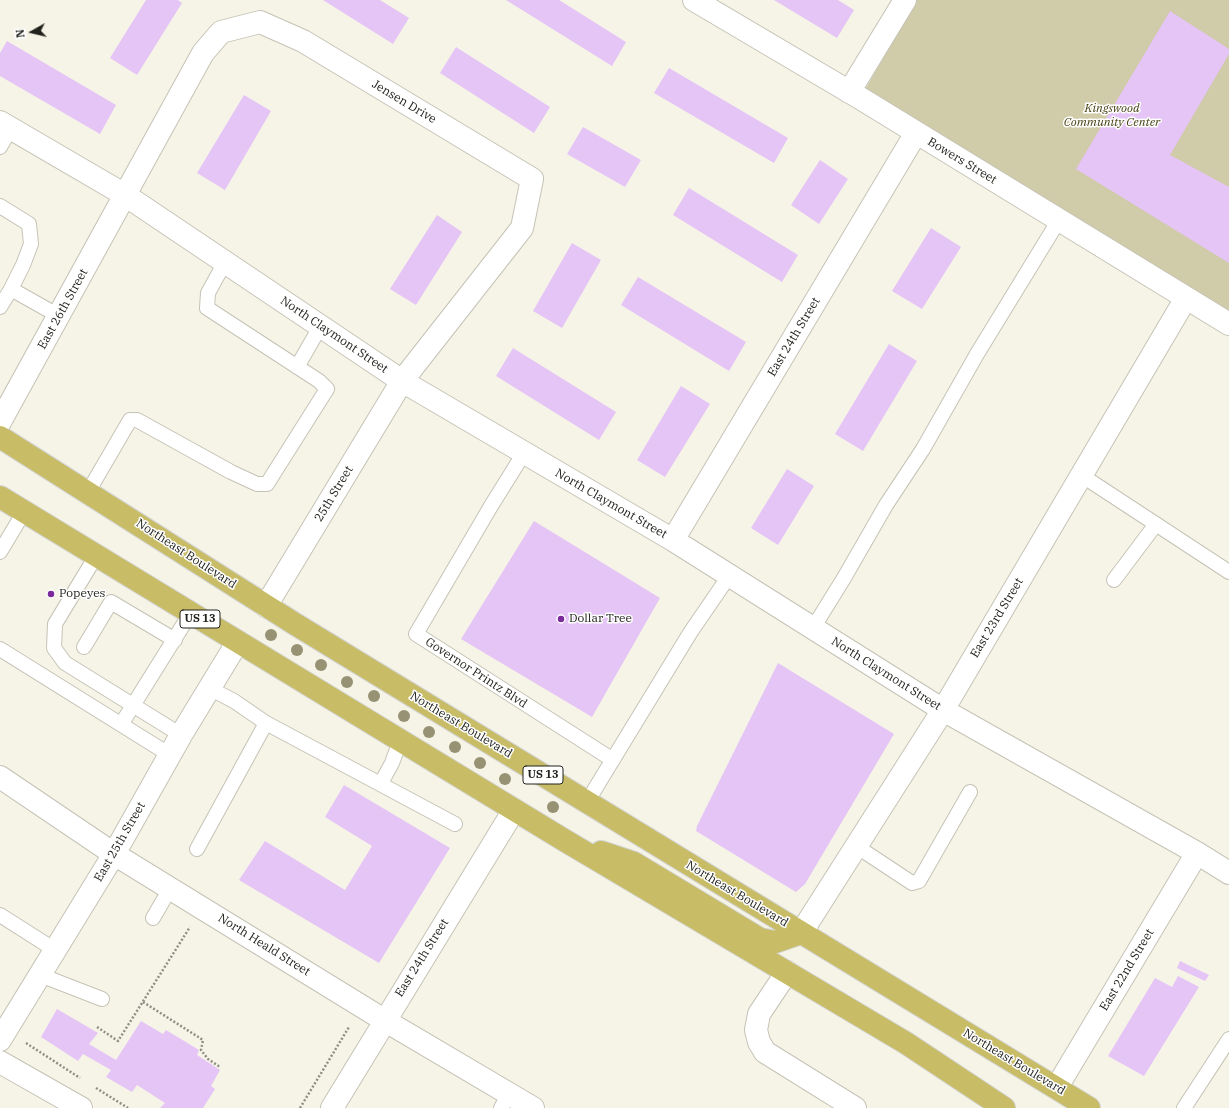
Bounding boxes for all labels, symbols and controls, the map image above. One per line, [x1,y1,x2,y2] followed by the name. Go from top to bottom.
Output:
[12,12,52,52] north arrow
[13,28,28,39] text: N
[369,77,439,127] street label: Jensen Drive
[1064,102,1160,130] park label: Kingswood Community Center
[925,135,999,187] street label: Bowers Street
[35,266,91,352] street label: East 26th Street
[277,294,391,376] street label: North Claymont Street
[765,295,823,379] street label: East 24th Street
[312,463,356,525] street label: 25th Street
[552,466,670,542] street label: North Claymont Street
[133,516,239,592] street label: Northeast Boulevard
[968,575,1026,661] street label: East 23rd Street
[59,587,105,601] place label: Popeyes
[46,589,56,599] marker: Popeyes
[180,610,220,628] road number: US 13
[569,612,632,626] place label: Dollar Tree
[556,614,566,624] marker: Dollar Tree
[828,634,944,714] street label: North Claymont Street
[422,635,530,711] street label: Governor Printz Blvd
[407,689,515,761] street label: Northeast Boulevard
[523,766,563,784] road number: US 13
[91,800,149,884] street label: East 25th Street
[683,858,791,930] street label: Northeast Boulevard
[215,911,313,979] street label: North Heald Street
[392,916,452,1000] street label: East 24th Street
[1097,926,1157,1014] street label: East 22nd Street
[960,1026,1068,1098] street label: Northeast Boulevard

